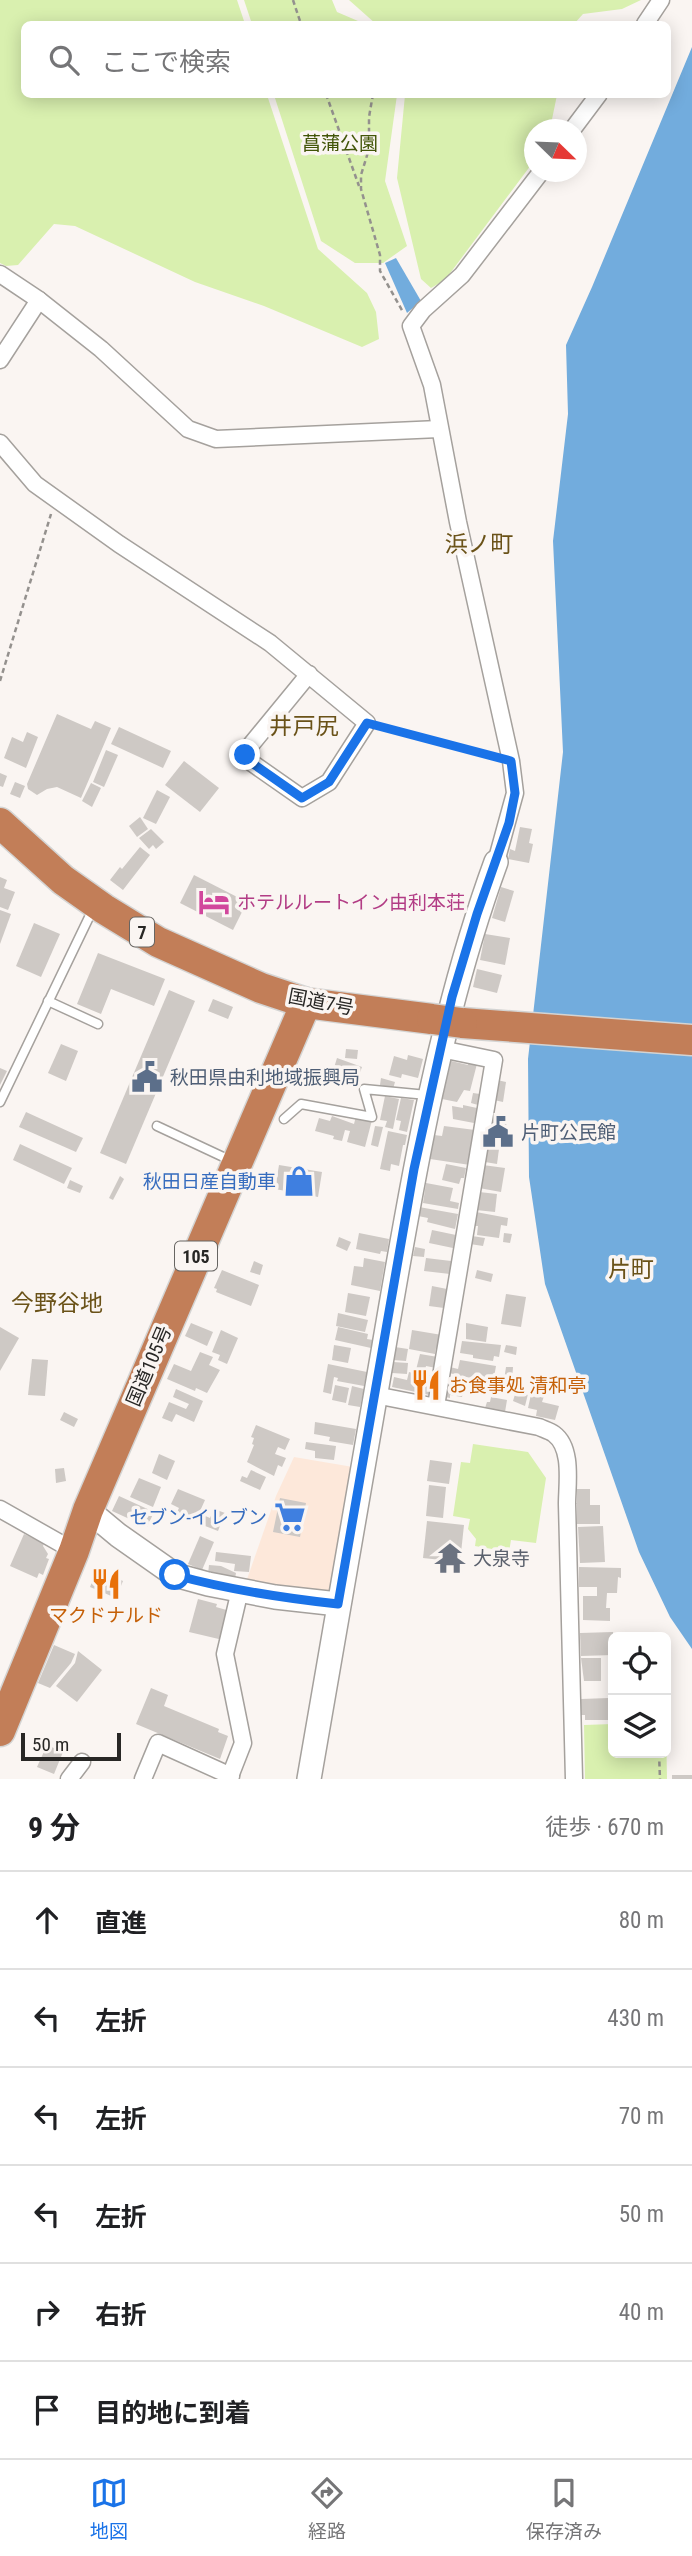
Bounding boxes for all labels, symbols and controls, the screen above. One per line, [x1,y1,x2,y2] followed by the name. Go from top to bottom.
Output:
[21,21,671,98] search box
[45,41,83,79] icon: search
[101,47,231,77] text: ここで検索
[524,119,587,182] north arrow
[302,132,378,155] park label: 菖蒲公園
[445,531,514,558] district label: 浜ノ町
[270,713,339,740] district label: 井戸尻
[229,739,260,770] route end
[197,885,231,919] hotel icon: ホテルルートイン由利本荘
[237,891,465,914] place label: ホテルルートイン由利本荘
[130,917,154,946] road number: 7
[286,984,356,1020] street label: 国道7号
[130,1060,164,1094] public building icon: 秋田県由利地域振興局
[170,1066,360,1089] place label: 秋田県由利地域振興局
[481,1115,515,1149] public building icon: 片町公民館
[521,1121,616,1144] place label: 片町公民館
[282,1164,316,1198] shop icon: 秋田日産自動車
[143,1170,276,1193] place label: 秋田日産自動車
[175,1241,217,1270] road number: 105
[608,1256,654,1283] district label: 片町
[11,1290,103,1317] district label: 今野谷地
[122,1322,176,1410] street label: 国道105号
[409,1368,443,1402] restaurant icon: お食事処 清和亭
[449,1374,586,1397] place label: お食事処 清和亭
[273,1500,307,1534] supermarket icon: セブン-イレブン
[129,1506,267,1529] place label: セブン-イレブン
[433,1541,467,1575] temple icon: 大泉寺
[473,1547,530,1570] place label: 大泉寺
[159,1559,190,1590] route start
[89,1567,123,1601] restaurant icon: マクドナルド
[49,1604,163,1627] place label: マクドナルド
[608,1632,671,1758] map controls
[608,1632,671,1695] button: locate
[608,1695,671,1758] button: layers
[21,1730,121,1762] scale bar
[32,1733,69,1756] text: 50 m
[28,1810,80,1845] text: 9 分
[545,1814,664,1841] text: 徒歩 · 670 m
[28,1901,66,1939] icon: ahead
[619,1907,664,1934] text: 80 m
[95,1908,147,1938] text: 直進
[28,1999,66,2037] icon: left
[607,2005,664,2032] text: 430 m
[95,2006,147,2036] text: 左折
[28,2097,66,2135] icon: left
[619,2103,664,2130] text: 70 m
[95,2104,147,2134] text: 左折
[28,2195,66,2233] icon: left
[619,2201,664,2228] text: 50 m
[95,2202,147,2232] text: 左折
[28,2293,66,2331] icon: right
[619,2299,664,2326] text: 40 m
[95,2300,147,2330] text: 右折
[28,2391,66,2429] icon: arrive
[95,2398,251,2428] text: 目的地に到着
[90,2474,128,2543] tab: 地図
[308,2474,346,2543] tab: 経路
[526,2474,602,2543] tab: 保存済み

